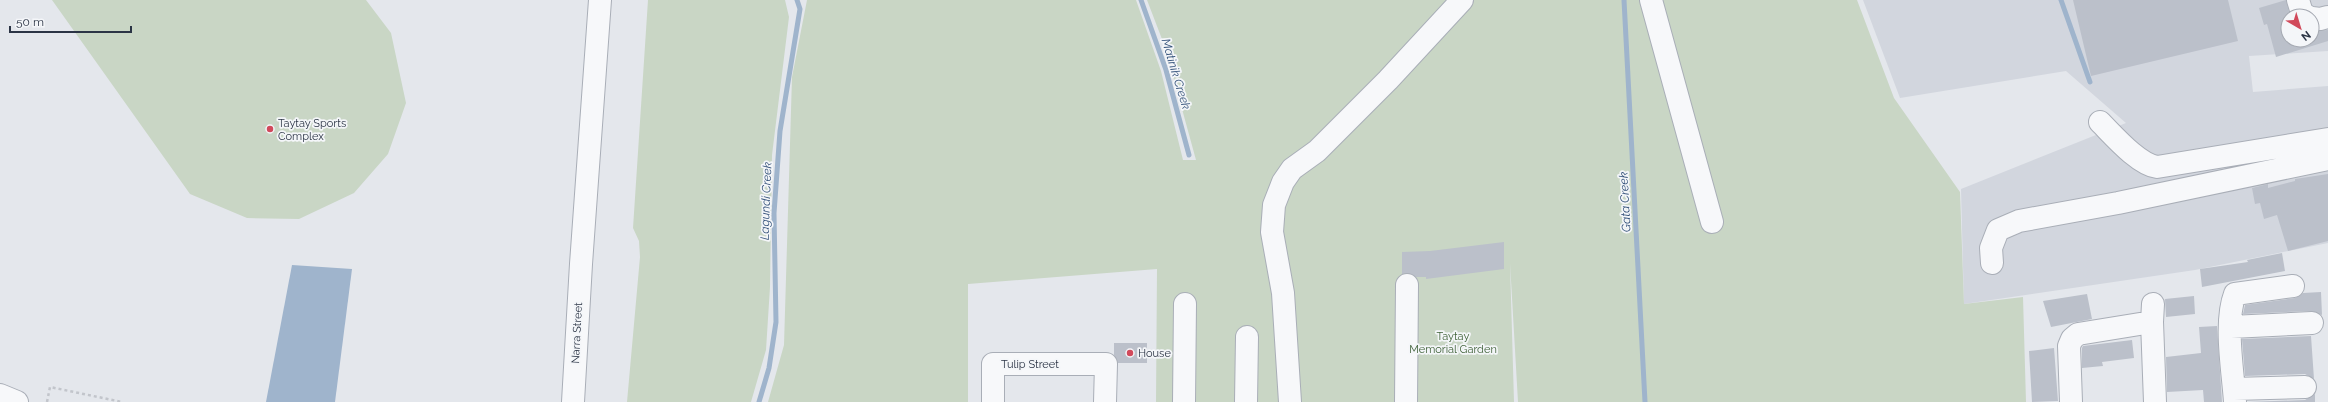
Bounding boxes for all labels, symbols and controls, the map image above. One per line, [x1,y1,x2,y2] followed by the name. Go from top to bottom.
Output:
[10,8,131,34] scale bar
[2280,8,2320,48] north arrow
[16,15,44,29] text: 50 m
[2299,28,2313,43] text: N
[1159,37,1194,112] water label: Matinik Creek
[278,117,346,143] place label: Taytay Sports Complex
[265,124,275,134] marker: Taytay Sports Complex
[758,161,774,240] water label: Lagundi Creek
[1616,171,1634,233] water label: Gata Creek
[569,302,585,364] street label: Narra Street
[1409,330,1497,356] park label: Taytay Memorial Garden
[1138,347,1171,360] place label: House
[1125,348,1135,358] marker: House
[1001,358,1059,371] street label: Tulip Street

